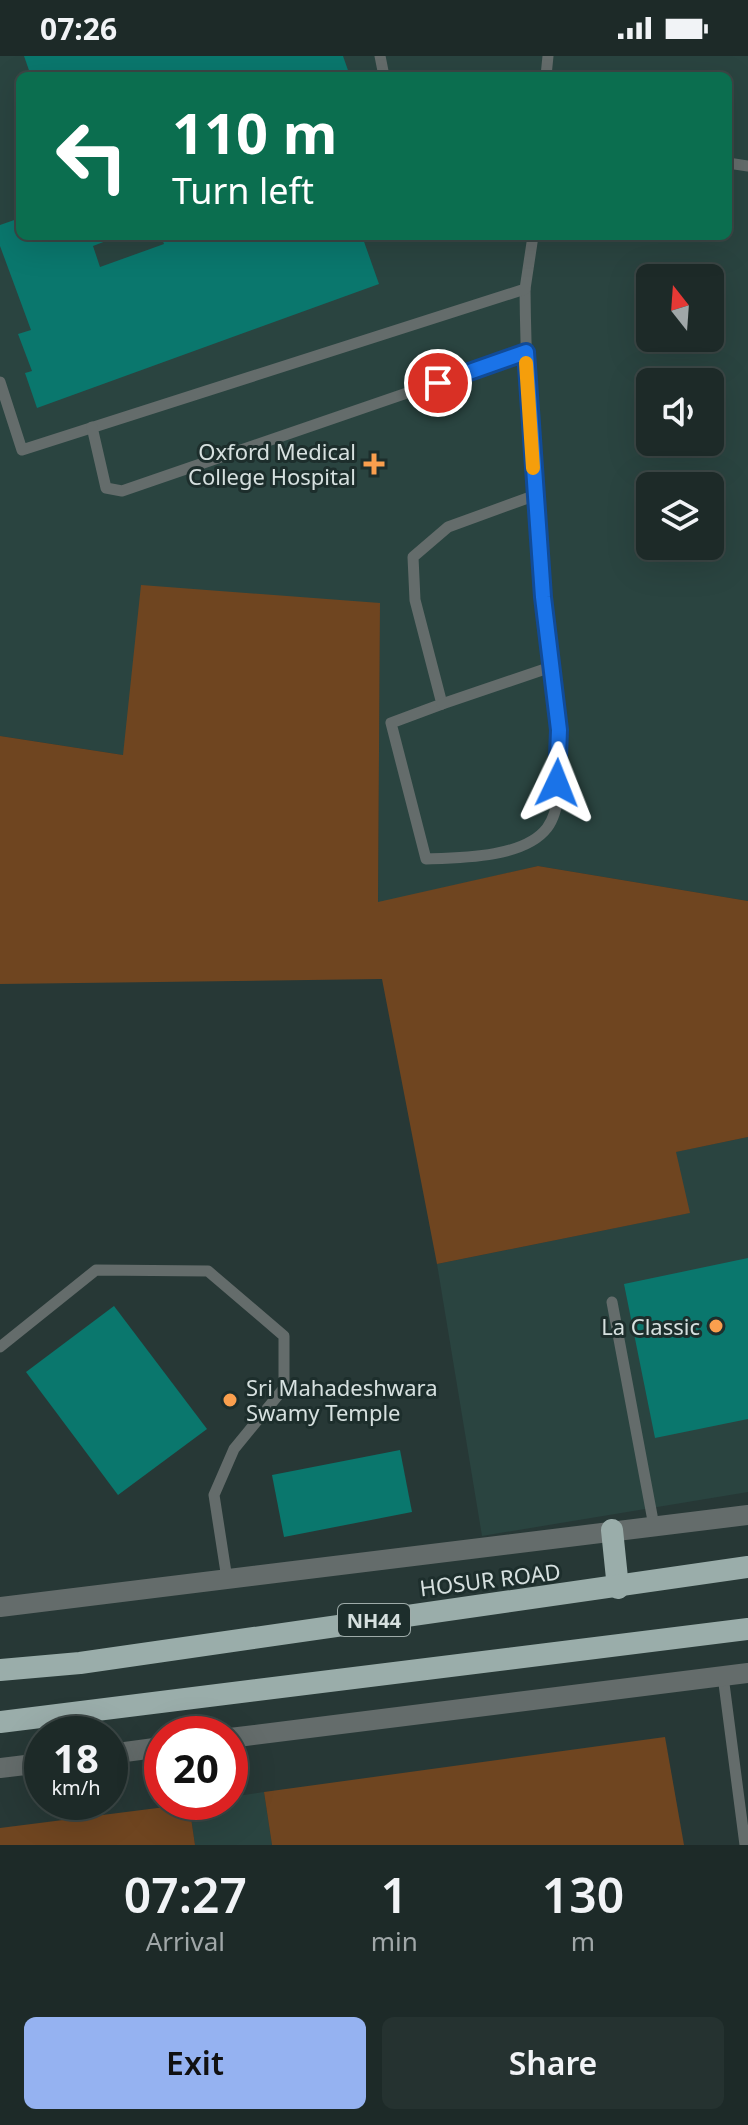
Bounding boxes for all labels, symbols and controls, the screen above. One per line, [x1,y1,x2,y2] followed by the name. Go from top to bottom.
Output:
[40,8,117,49] text: 07:26
[172,94,337,170] text: 110 m
[40,104,144,208] icon: left
[172,166,314,215] text: Turn left
[636,264,724,352] north arrow
[636,264,724,560] map controls
[404,349,472,417] pin
[416,361,460,405] icon: arrive
[636,368,724,456] button: sound
[188,436,356,491] place label: Oxford Medical College Hospital
[363,453,385,475] marker: Oxford Medical College Hospital
[636,472,724,560] button: layers
[515,741,599,825] position arrow
[601,1311,700,1341] place label: La Classic
[707,1317,725,1335] marker: La Classic
[246,1372,438,1427] place label: Sri Mahadeshwara Swamy Temple
[221,1391,239,1409] marker: Sri Mahadeshwara Swamy Temple
[418,1555,562,1603] street label: HOSUR ROAD
[338,1604,410,1636] road number: NH44
[144,1716,248,1820] speed limit sign: 20
[53,1730,99,1785] text: 18
[51,1774,101,1801] text: km/h
[124,1862,247,1927] text: 07:27
[381,1862,408,1927] text: 1
[542,1862,624,1927] text: 130
[146,1923,225,1959] text: Arrival
[371,1923,418,1959] text: min
[571,1923,595,1959] text: m
[24,2017,366,2109] button: Exit
[382,2017,724,2109] button: Share

